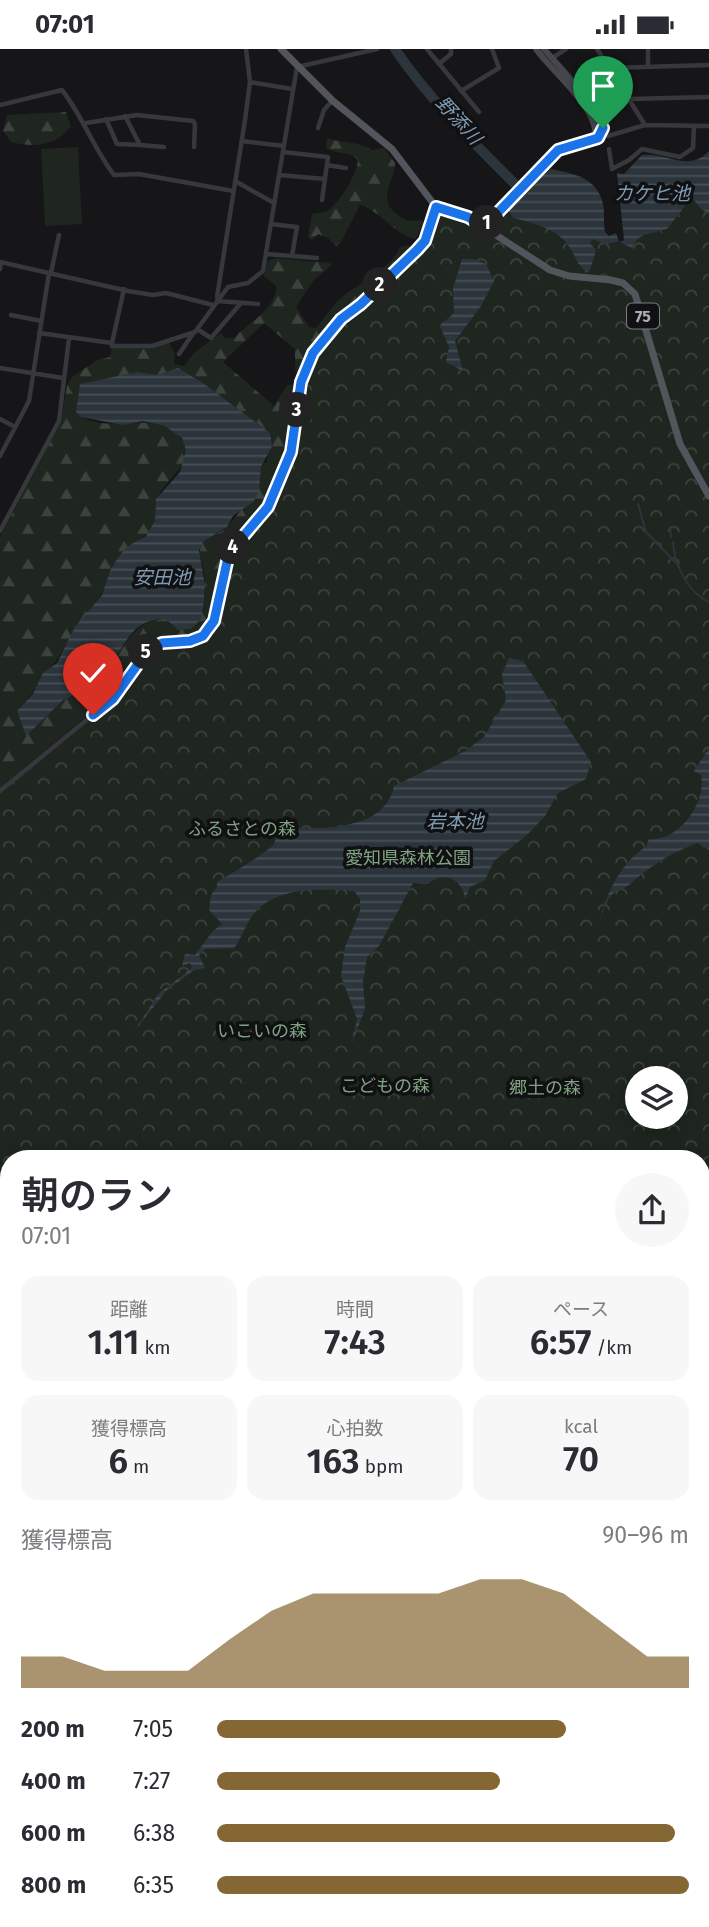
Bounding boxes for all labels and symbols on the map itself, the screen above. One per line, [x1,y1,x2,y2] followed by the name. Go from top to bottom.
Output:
[573,56,633,128] pin
[431,91,488,151] water label: 野添川
[614,182,692,205] water label: カケヒ池
[470,205,504,241] pin: 1
[362,267,398,303] pin: 2
[627,304,659,329] road number: 75
[280,393,314,427] pin: 3
[216,529,250,565] pin: 4
[133,566,192,589] water label: 安田池
[128,635,164,669] pin: 5
[63,643,123,715] pin
[426,810,485,833] water label: 岩本池
[188,818,296,840] park label: ふるさとの森
[345,847,471,869] park label: 愛知県森林公園
[217,1020,307,1042] park label: いこいの森
[340,1075,430,1097] park label: こどもの森
[509,1077,581,1099] park label: 郷土の森

